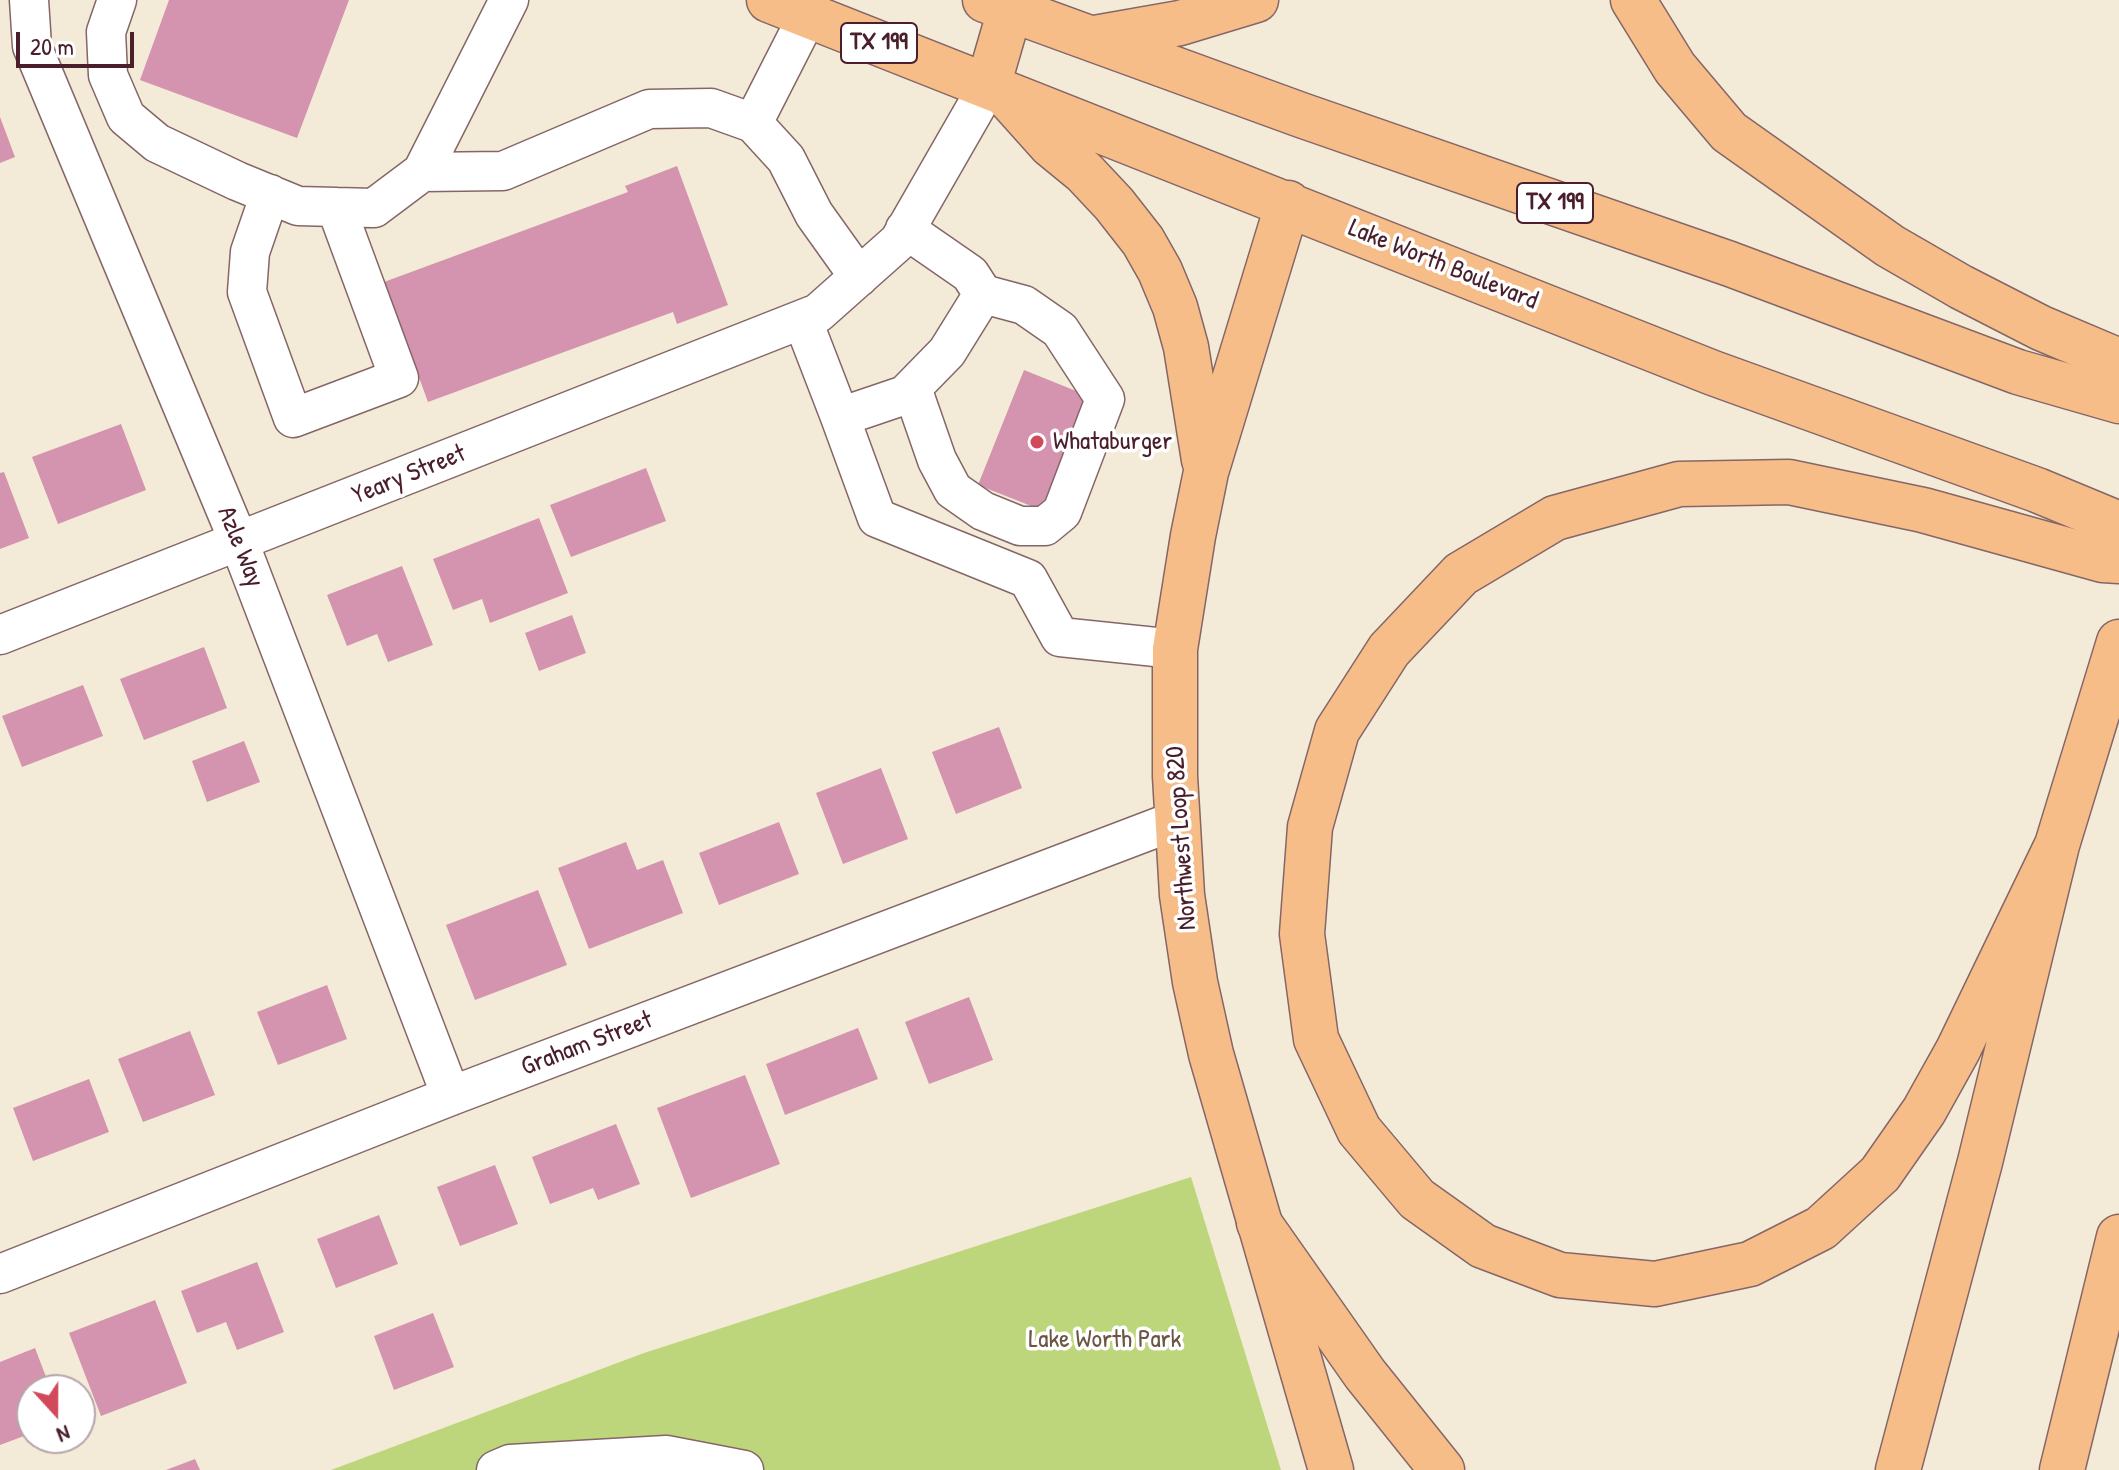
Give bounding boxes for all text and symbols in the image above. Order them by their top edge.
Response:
scale bar [20,16,138,66]
road number: TX 199 [841,23,917,63]
text: 20 m [30,30,74,62]
road number: TX 199 [1517,183,1593,223]
street label: Lake Worth Boulevard [1344,213,1542,317]
place label: Whataburger [1053,426,1172,458]
marker: Whataburger [1028,433,1046,451]
street label: Yeary Street [348,438,470,512]
street label: Azle Way [210,502,270,592]
street label: Northwest Loop 820 [1160,745,1204,931]
street label: Graham Street [517,1005,657,1083]
park label: Lake Worth Park [1029,1324,1181,1356]
north arrow [16,1374,96,1454]
text: N [53,1418,75,1451]

